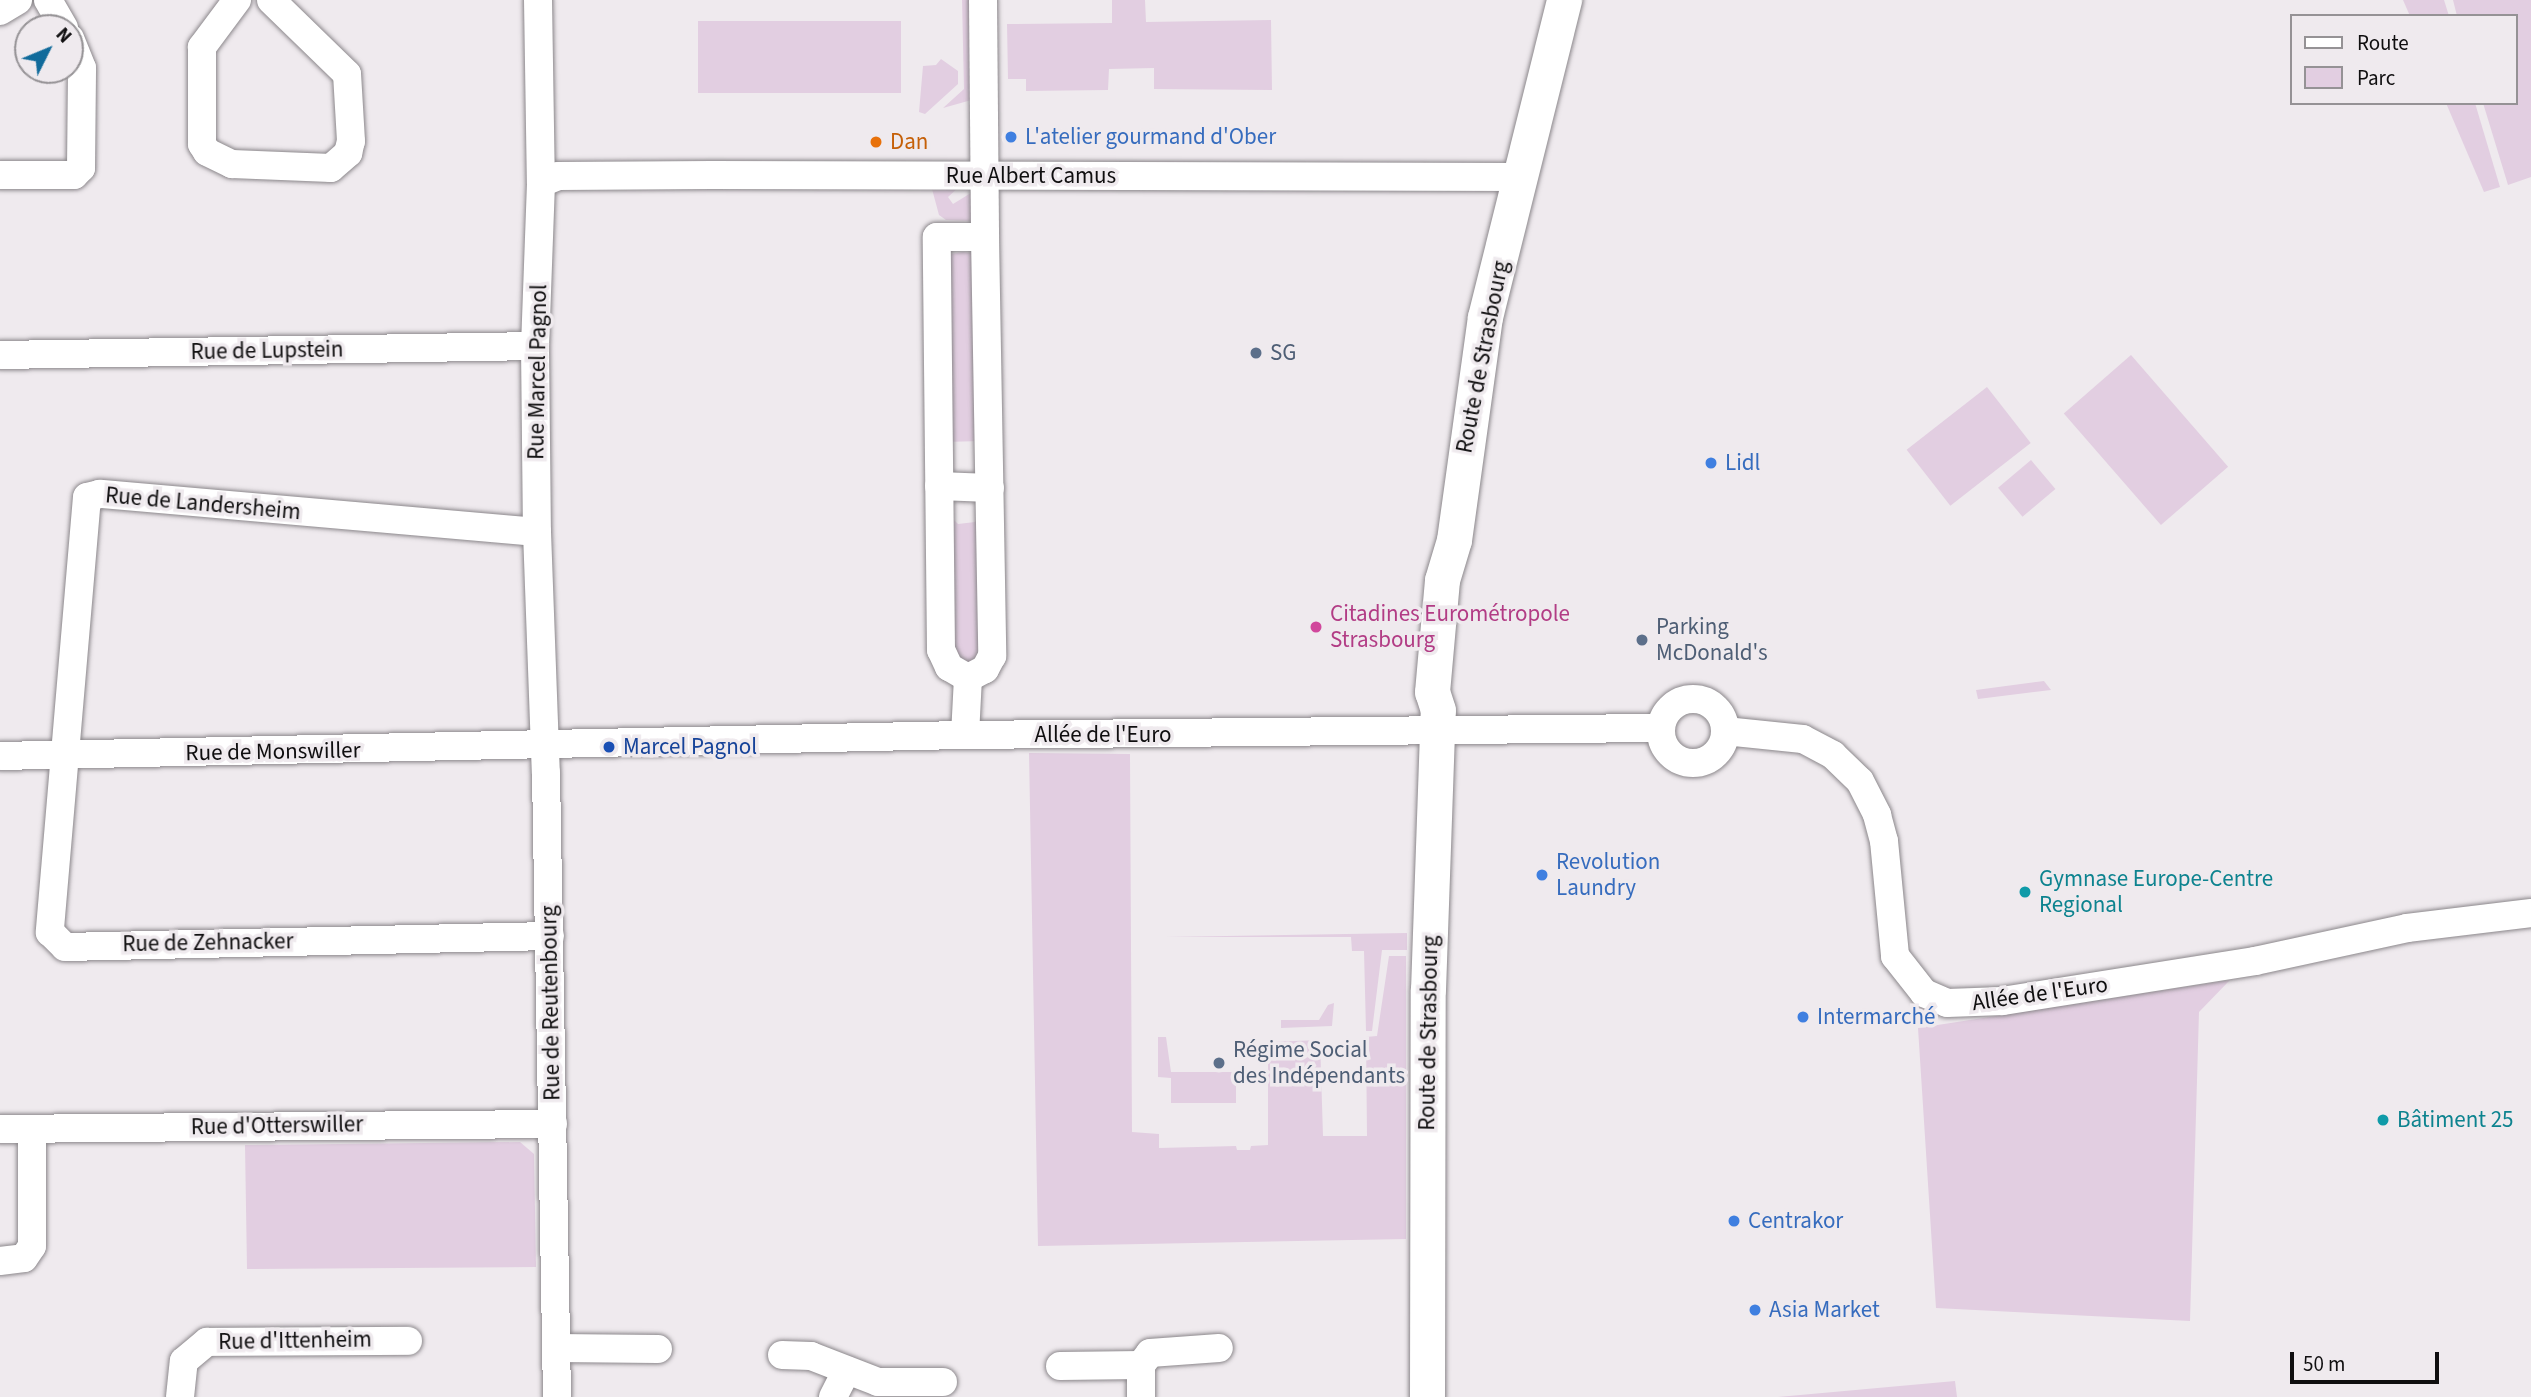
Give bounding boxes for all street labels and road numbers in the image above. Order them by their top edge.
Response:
street label: Rue Albert Camus [946,162,1116,190]
street label: Route de Strasbourg [1451,259,1515,455]
street label: Rue Marcel Pagnol [523,284,553,460]
street label: Rue de Lupstein [190,336,344,366]
street label: Rue de Landersheim [104,482,302,526]
street label: Allée de l'Euro [1035,721,1171,749]
street label: Rue de Monswiller [185,737,361,767]
street label: Rue de Reutenbourg [535,905,567,1101]
street label: Rue de Zehnacker [122,928,294,958]
street label: Route de Strasbourg [1413,935,1445,1131]
street label: Allée de l'Euro [1970,971,2110,1017]
street label: Rue d'Otterswiller [191,1111,363,1141]
street label: Rue d'Ittenheim [218,1326,372,1356]

